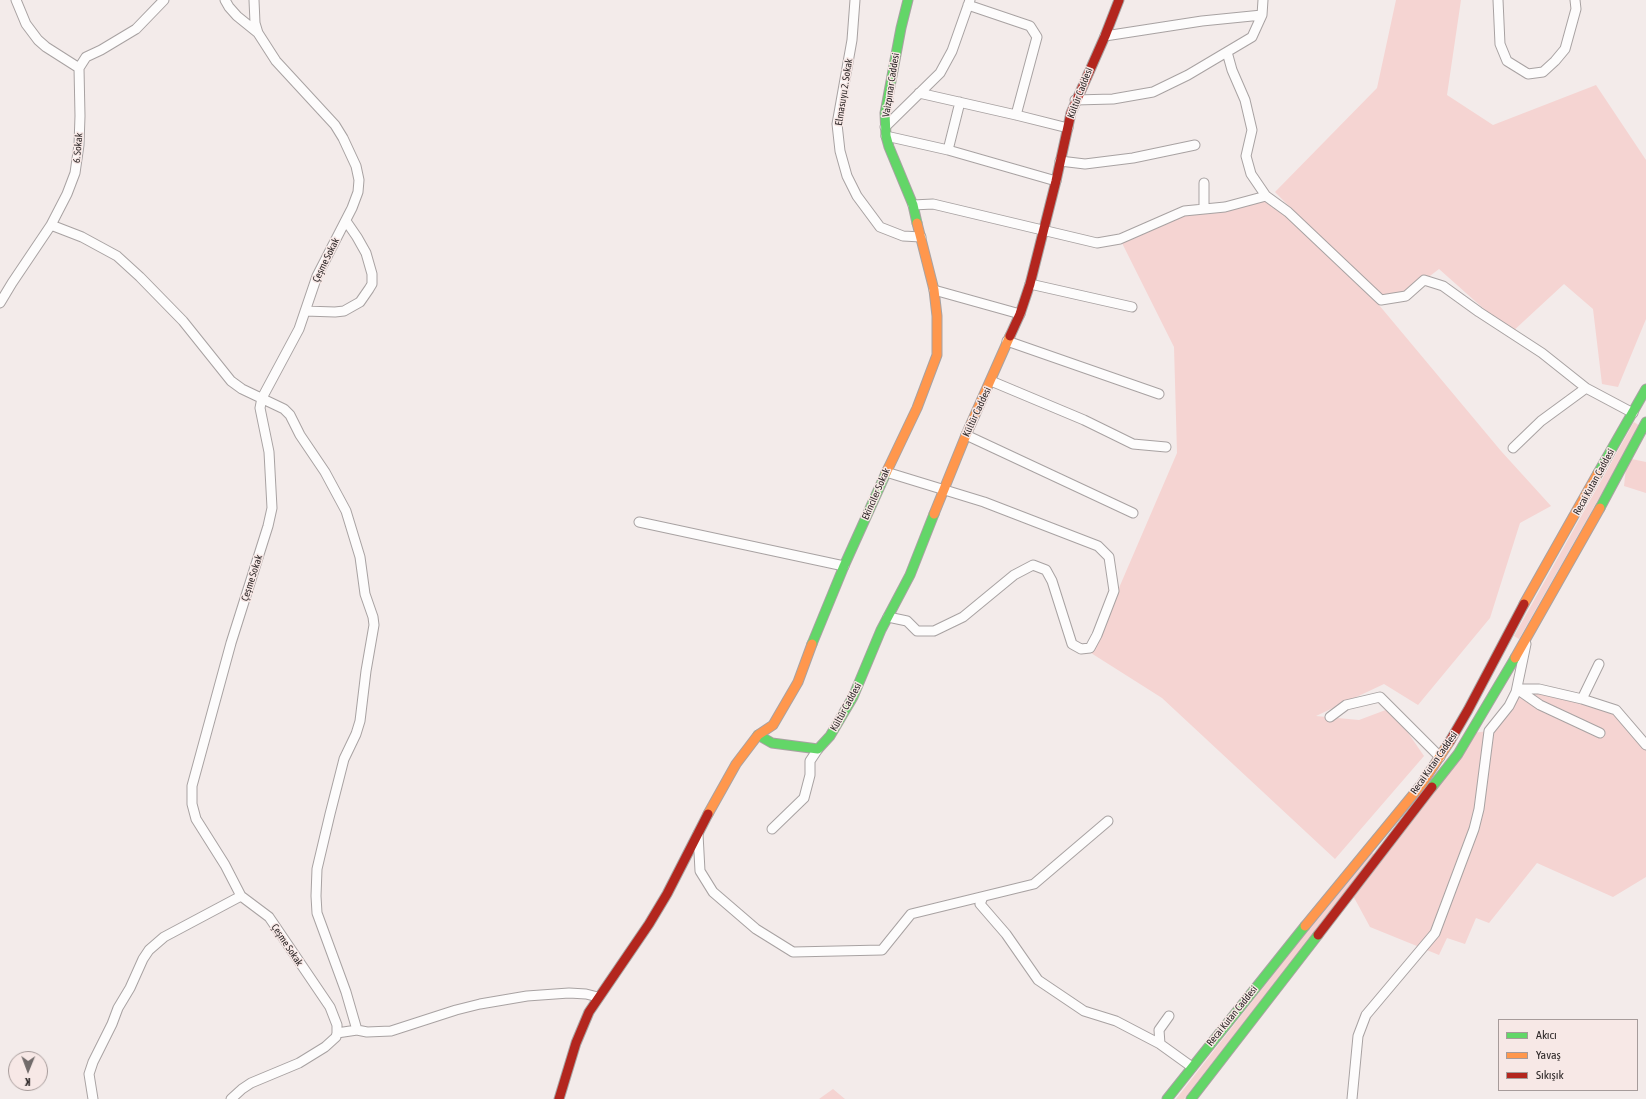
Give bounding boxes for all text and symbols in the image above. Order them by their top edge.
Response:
street label: Vaizpınar Caddesi [880,52,902,118]
street label: Elmasuyu 2. Sokak [833,58,855,126]
street label: Kültür Caddesi [1065,66,1095,120]
street label: 6. Sokak [71,132,85,164]
street label: Çeşme Sokak [310,236,342,284]
street label: Kültür Caddesi [960,385,994,439]
street label: Recai Kutan Caddesi [1571,447,1617,517]
street label: Ekinciler Sokak [859,466,893,522]
street label: Çeşme Sokak [239,553,265,603]
street label: Kültür Caddesi [828,681,864,733]
street label: Recai Kutan Caddesi [1408,729,1460,797]
street label: Çeşme Sokak [269,922,305,968]
street label: Recai Kutan Caddesi [1204,984,1260,1048]
legend [1498,1019,1638,1091]
text: Akıcı [1536,1028,1557,1042]
text: Yavaş [1536,1048,1561,1062]
north arrow [8,1051,48,1091]
text: Sıkışık [1536,1068,1564,1082]
text: K [25,1076,31,1088]

